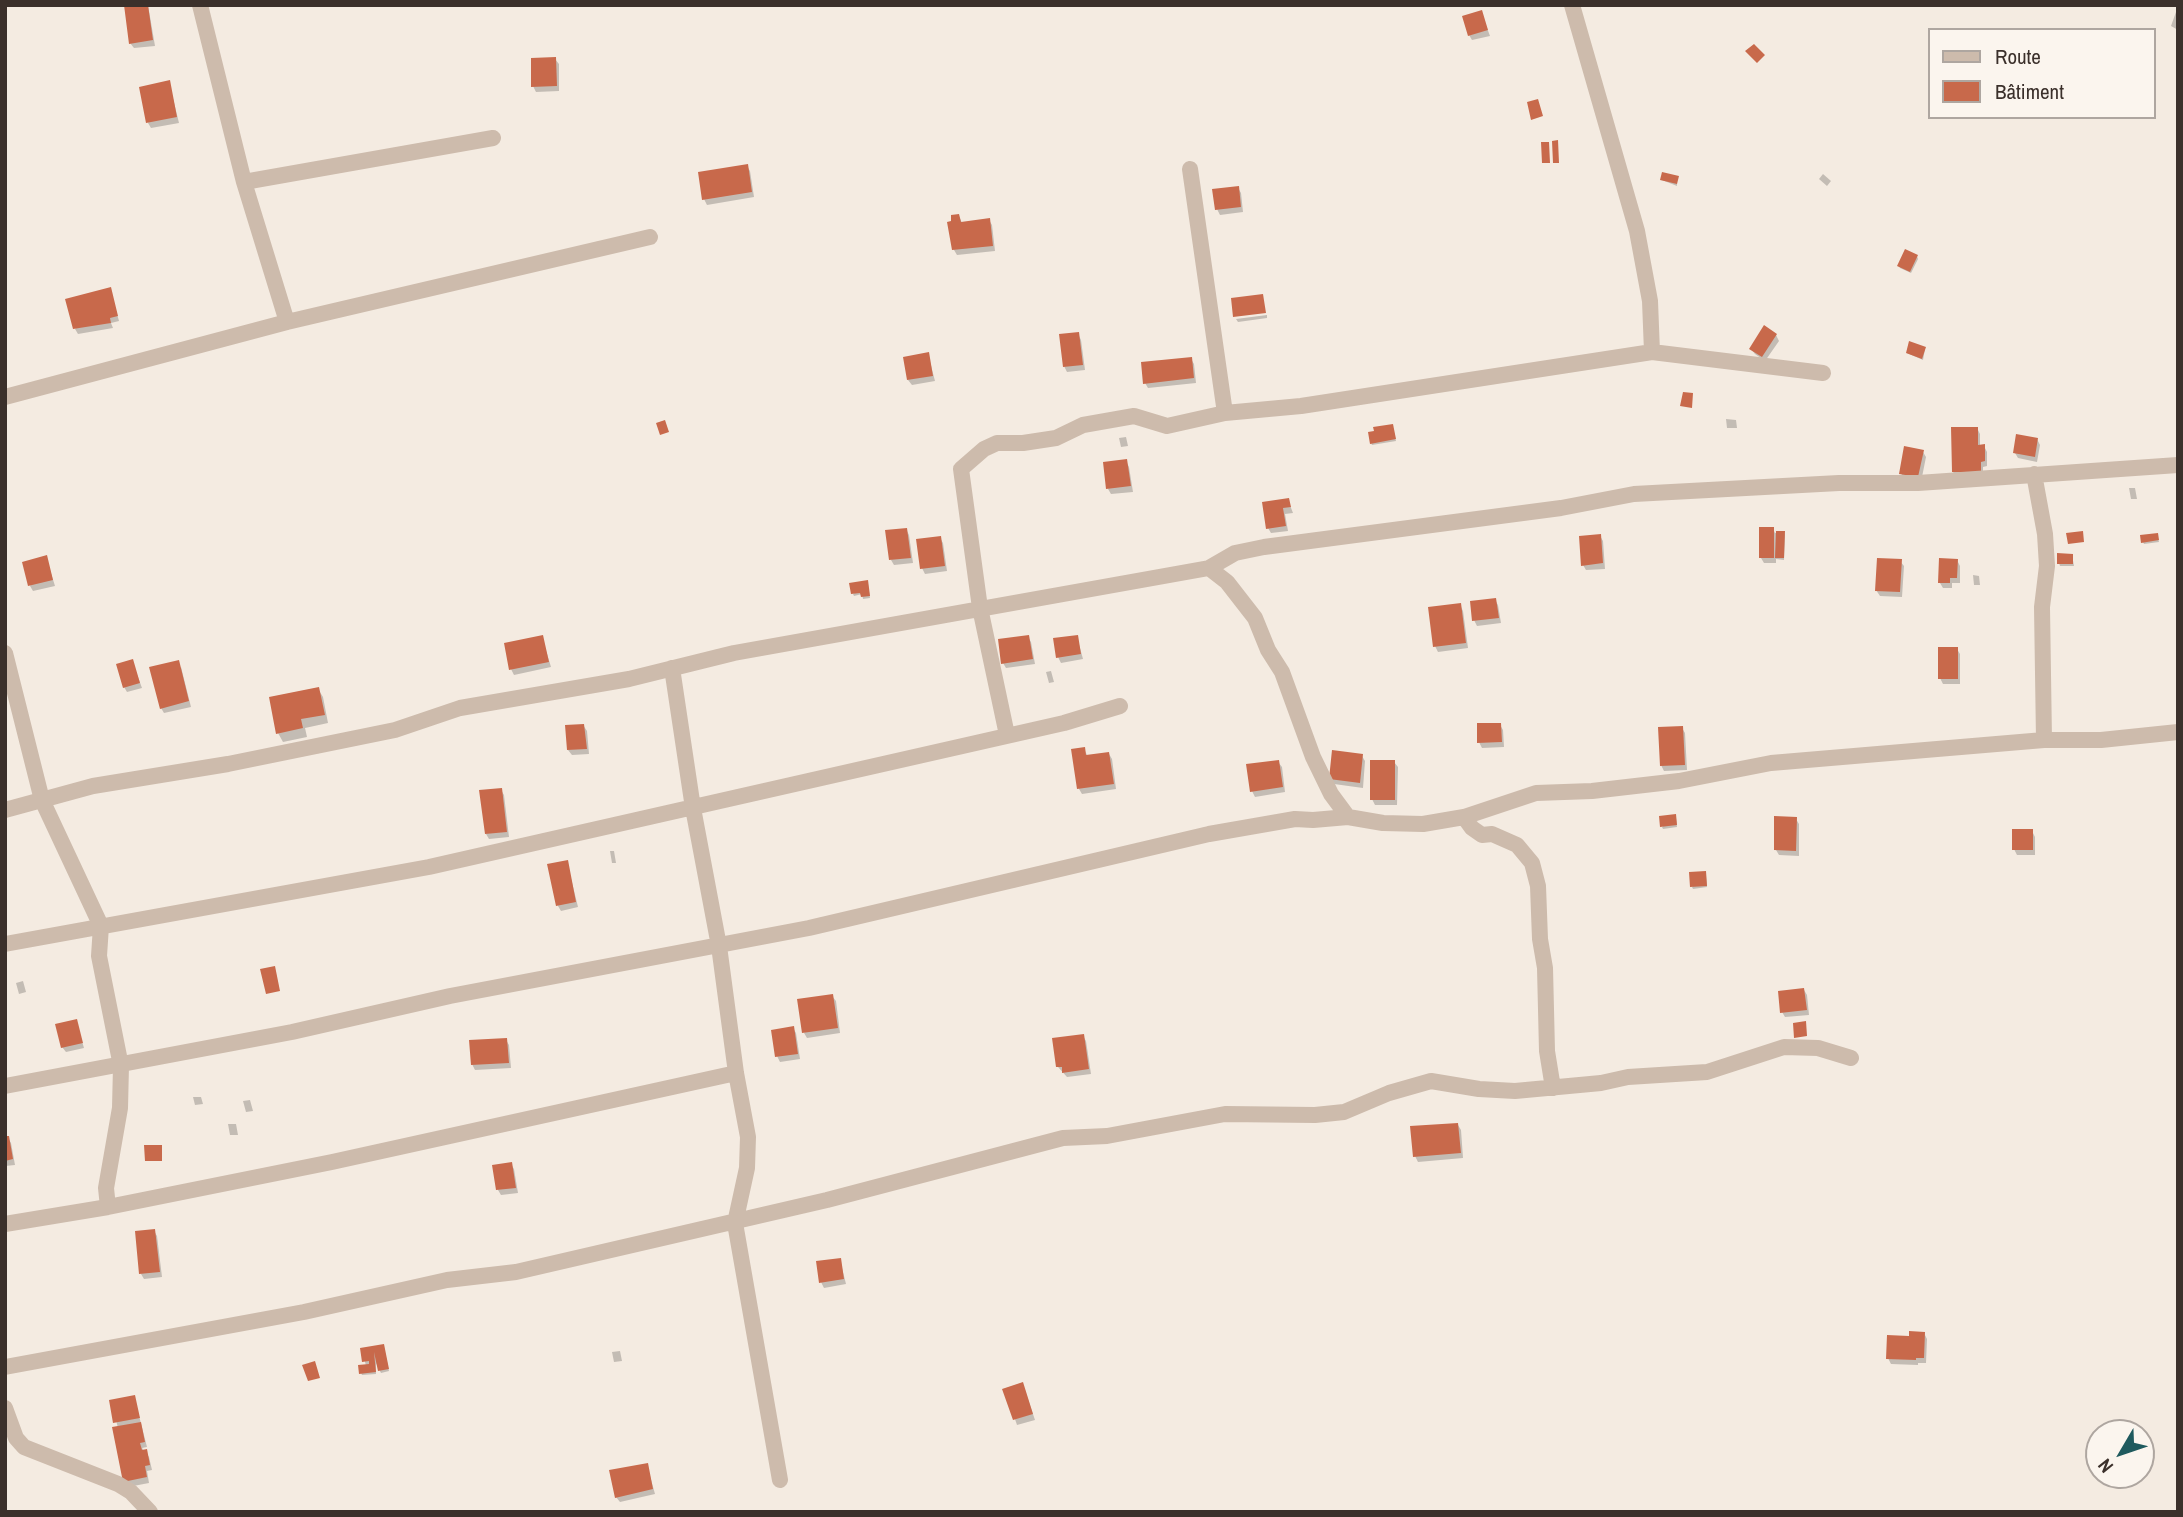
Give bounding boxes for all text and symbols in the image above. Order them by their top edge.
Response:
legend [1927,28,2155,119]
text: Route [1995,42,2041,71]
text: Bâtiment [1995,77,2064,106]
north arrow [2085,1419,2155,1489]
text: N [2092,1453,2119,1479]

